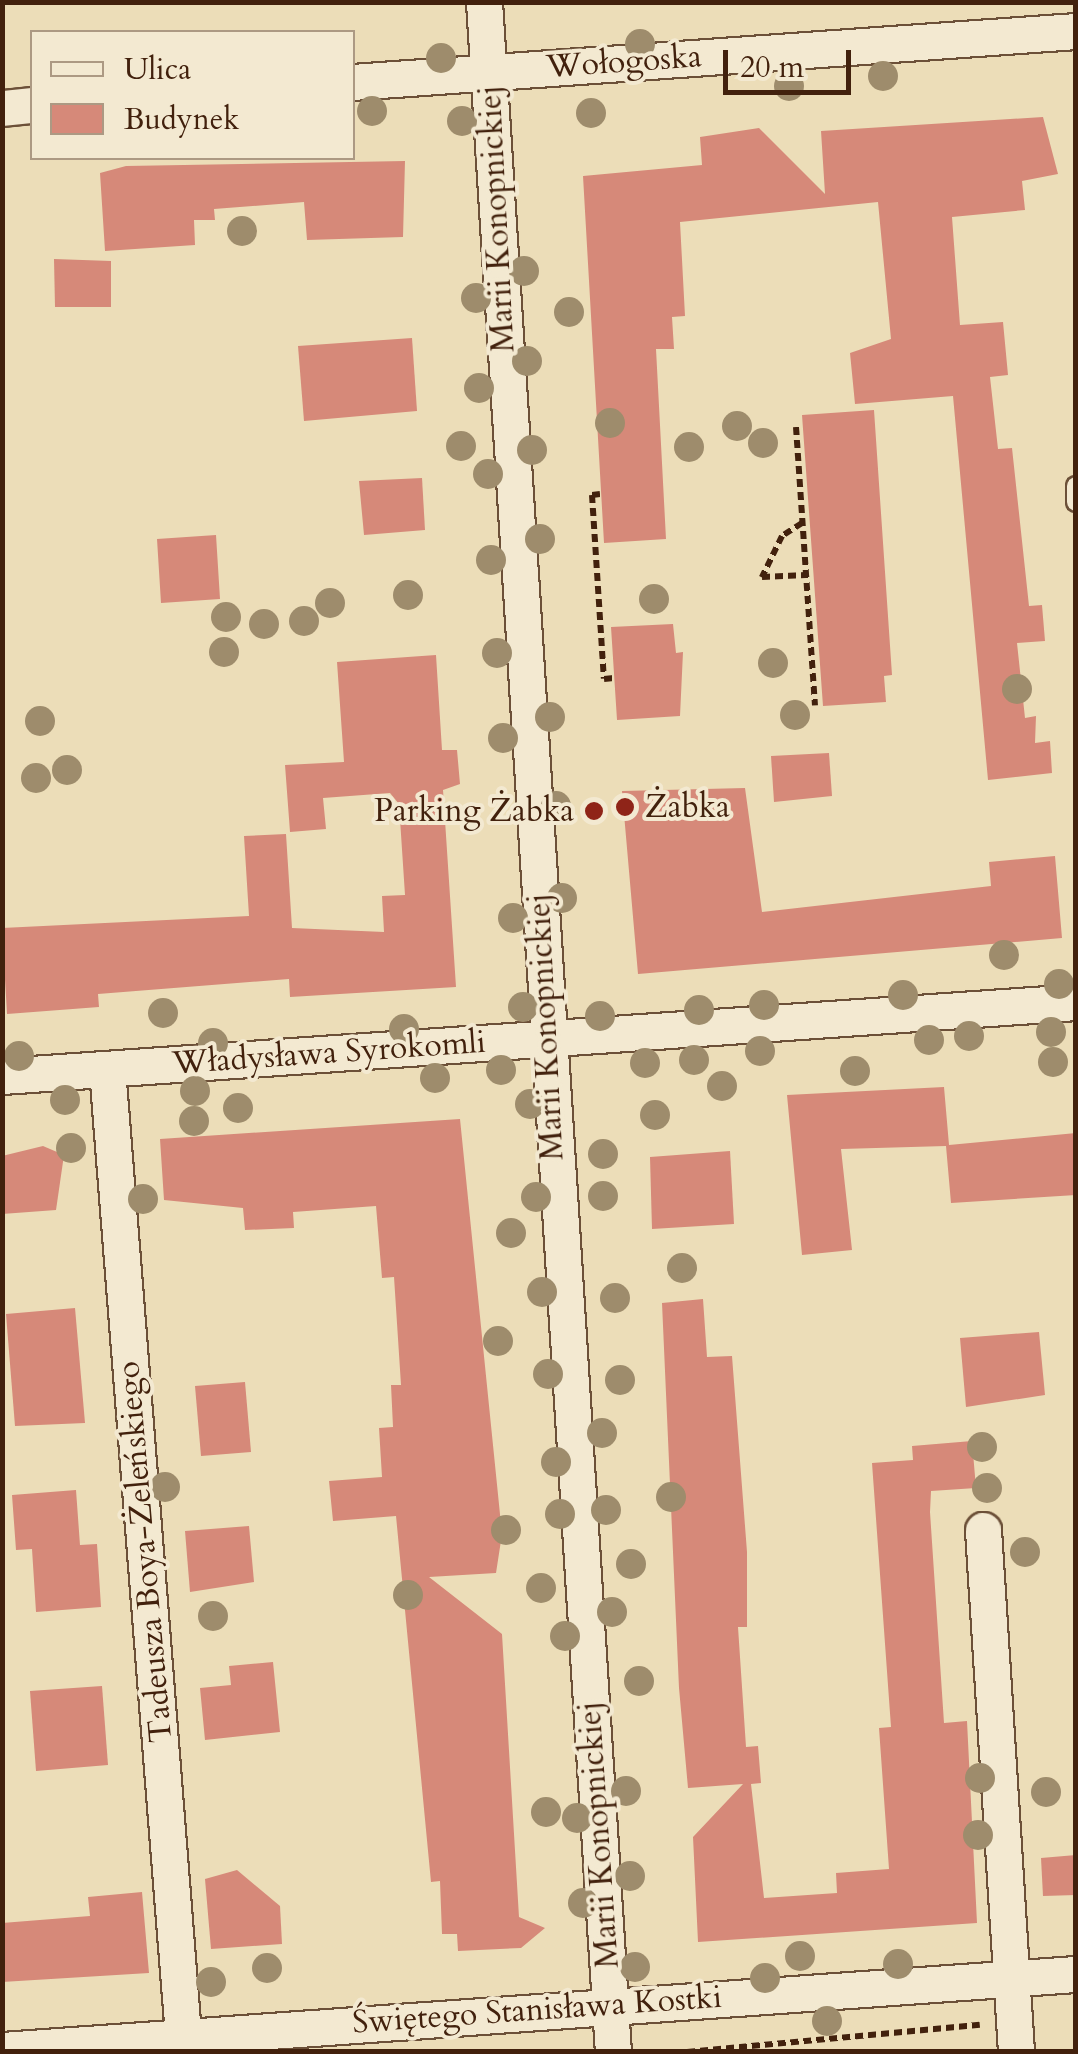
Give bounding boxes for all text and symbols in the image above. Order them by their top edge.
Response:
legend [30,30,355,160]
scale bar [728,30,856,92]
street label: Wołogoska [545,37,703,87]
text: 20 m [740,47,804,88]
text: Ulica [124,49,191,90]
street label: Marii Konopnickiej [471,85,523,353]
text: Budynek [124,99,239,140]
place label: Żabka [645,788,730,826]
place label: Parking Żabka [374,792,574,830]
marker: Żabka [614,796,636,818]
marker: Parking Żabka [583,800,605,822]
street label: Marii Konopnickiej [520,893,572,1161]
street label: Władysława Syrokomli [171,1023,487,1083]
street label: Tadeusza Boya-Żeleńskiego [109,1360,181,1744]
street label: Marii Konopnickiej [571,1700,627,1970]
street label: Świętego Stanisława Kostki [351,1978,723,2042]

